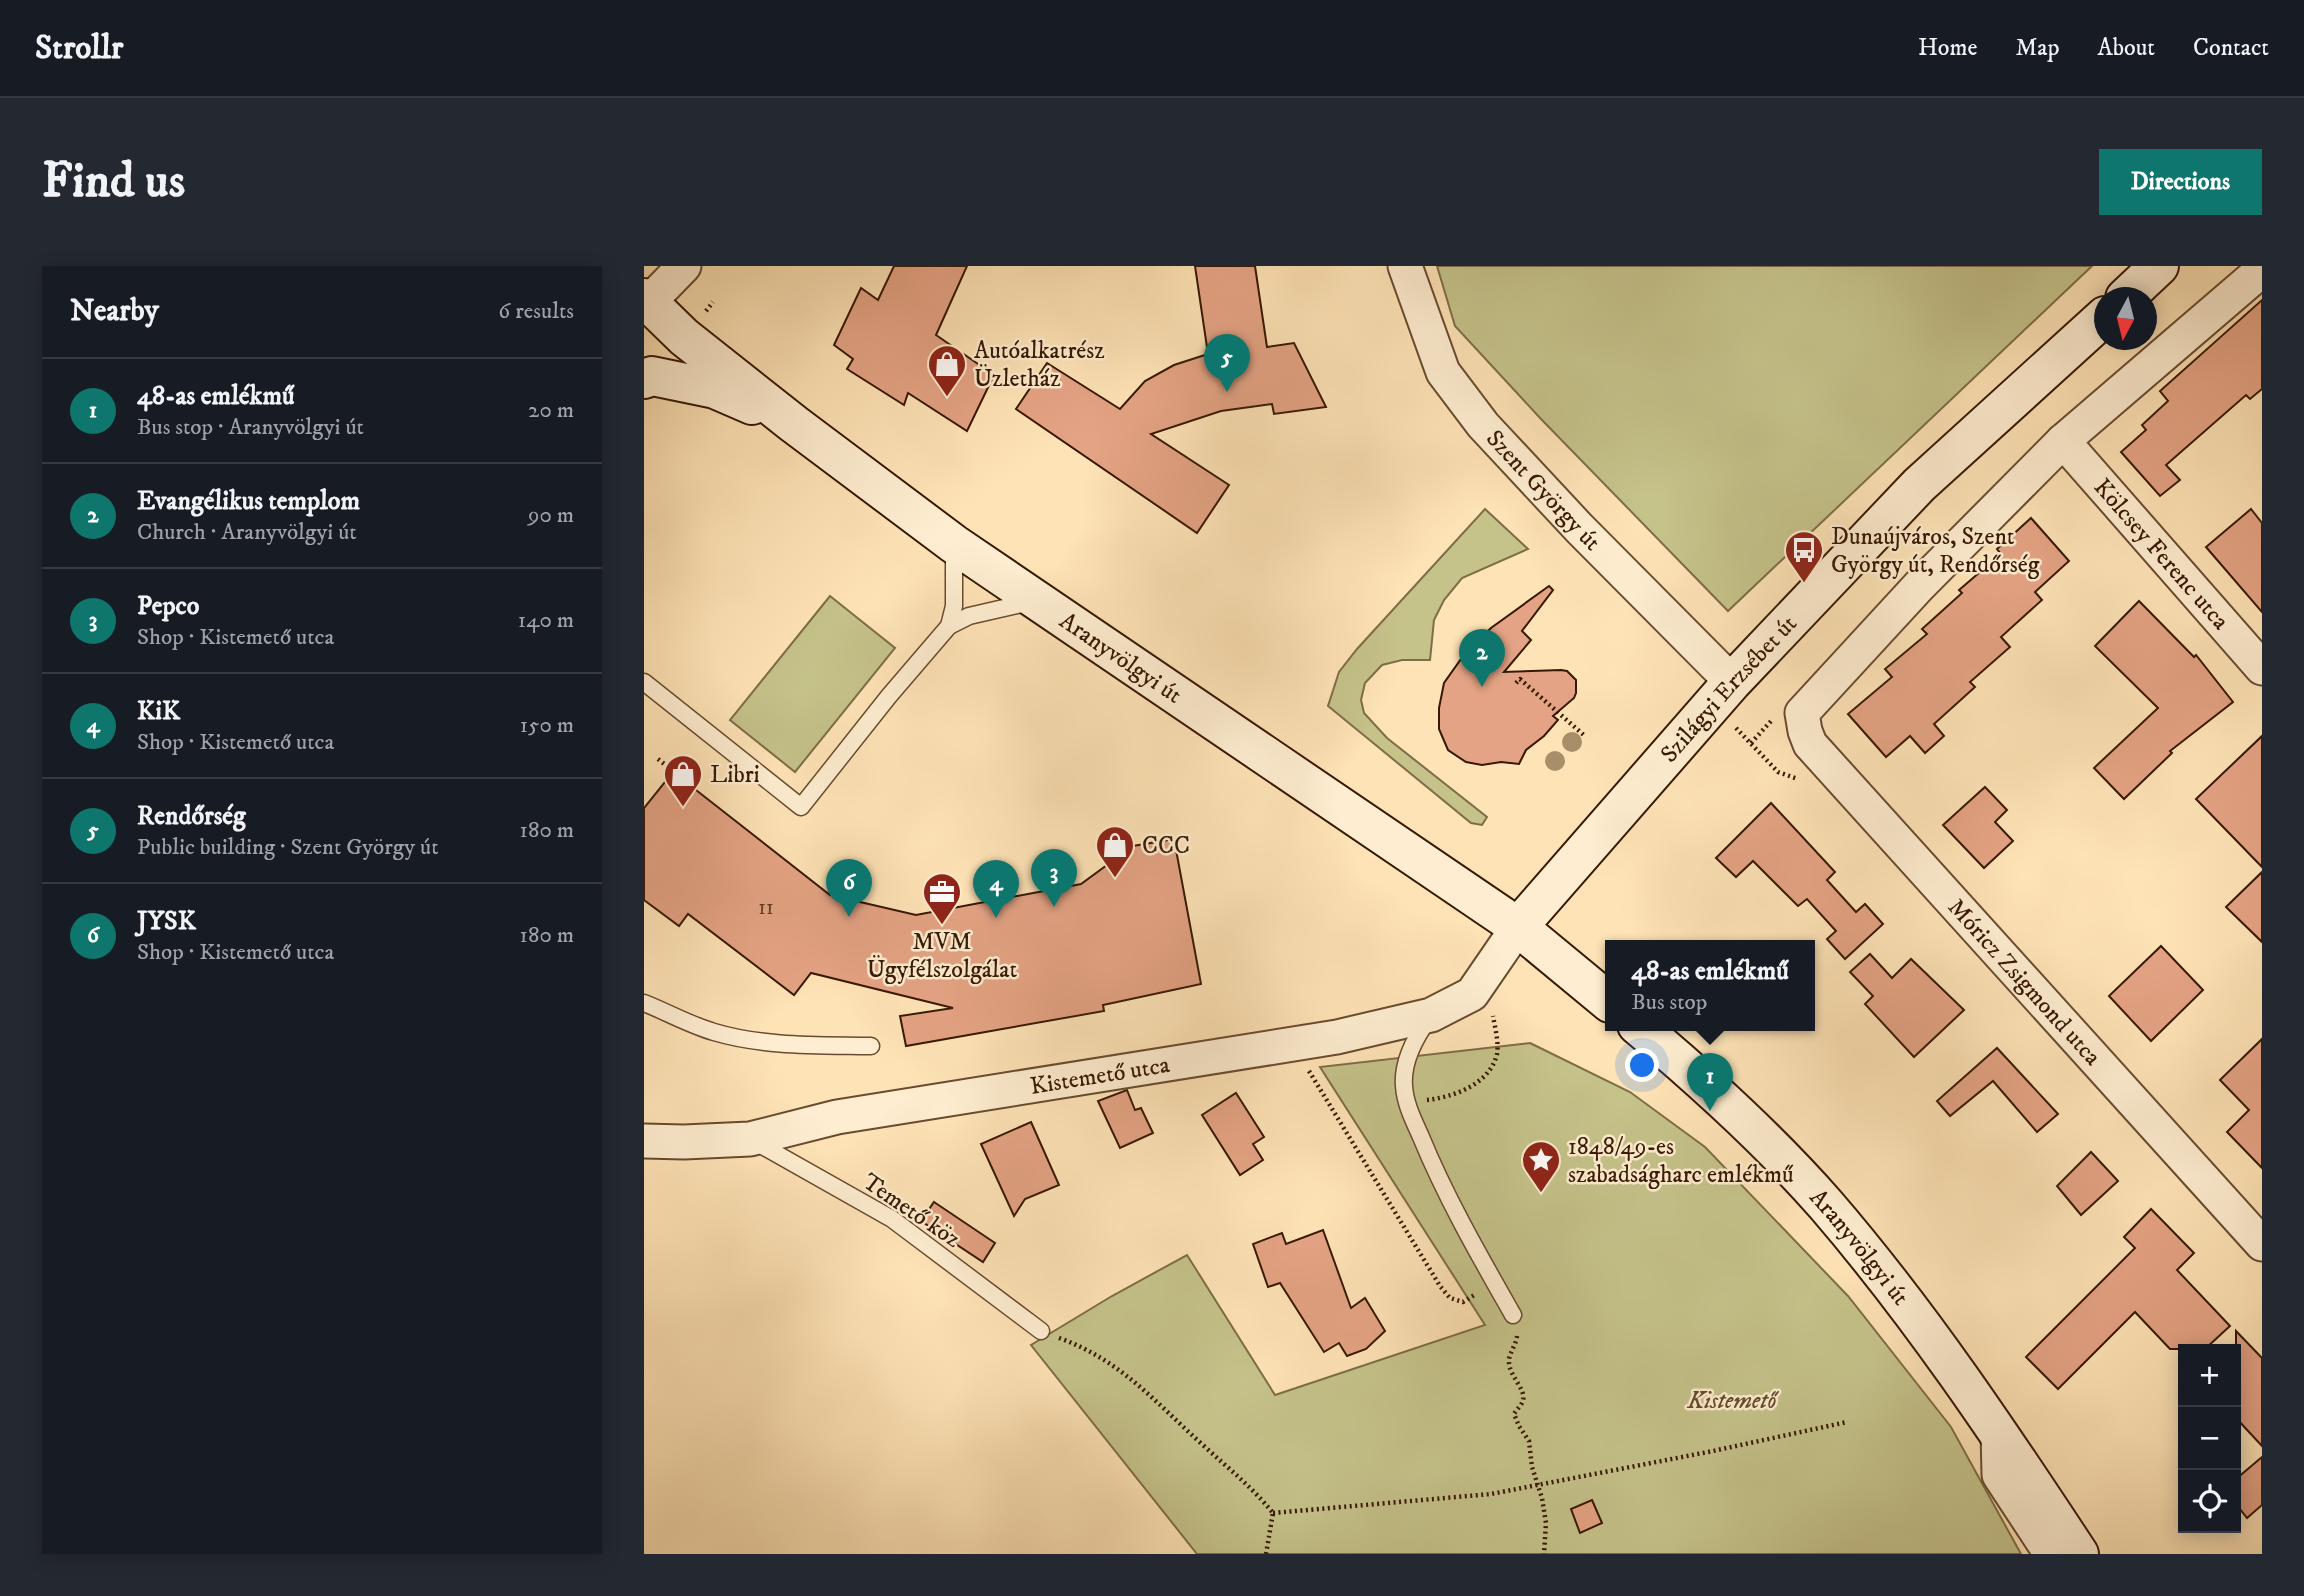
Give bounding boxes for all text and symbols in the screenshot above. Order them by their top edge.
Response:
text: Strollr [35,28,123,69]
text: Home [1918,33,1977,63]
text: Map [2015,33,2060,63]
text: About [2098,33,2155,63]
text: Contact [2193,33,2269,63]
button: Directions [2099,149,2262,215]
text: Find us [42,151,185,213]
north arrow [2094,287,2157,350]
text: Nearby [70,293,159,330]
text: 6 results [498,297,574,326]
pin: 5 [1204,334,1250,392]
place label: Autóalkatrész Üzletház [974,336,1105,394]
shop icon: Autóalkatrész Üzletház [926,343,968,398]
text: 48-as emlékmű [137,380,294,413]
text: 1 [89,396,97,425]
text: 20 m [528,396,574,425]
text: Bus stop · Aranyvölgyi út [137,413,364,442]
street label: Szent György út [1479,424,1607,558]
street label: Kölcsey Ferenc utca [2087,473,2236,637]
text: Evangélikus templom [137,485,360,518]
text: 2 [87,501,99,530]
text: 90 m [528,501,574,530]
text: Church · Aranyvölgyi út [137,518,357,547]
place label: Dunaújváros, Szent György út, Rendőrség [1831,522,2040,580]
bus stop icon: Dunaújváros, Szent György út, Rendőrség [1783,529,1825,584]
text: Pepco [137,590,199,623]
text: 3 [89,606,97,635]
text: 140 m [518,606,574,635]
street label: Aranyvölgyi út [1054,606,1188,711]
street label: Szilágyi Erzsébet út [1655,609,1804,769]
text: Shop · Kistemető utca [137,623,334,652]
pin: 2 [1459,629,1505,687]
text: KiK [137,695,180,728]
text: 4 [86,711,100,740]
text: 150 m [520,711,574,740]
text: Shop · Kistemető utca [137,728,334,757]
shop icon: Libri [662,753,704,808]
place label: Libri [710,760,760,790]
text: Rendőrség [137,800,246,833]
text: 5 [87,816,99,845]
text: 180 m [519,816,574,845]
shop icon: CCC [1094,824,1136,879]
place label: CCC [1142,831,1190,861]
text: Public building · Szent György út [137,833,439,862]
pin: 3 [1031,849,1077,907]
pin: 6 [826,859,872,917]
pin: 4 [973,860,1019,918]
office icon: MVM Ügyfélszolgálat [921,871,963,926]
street label: Móricz Zsigmond utca [1941,893,2108,1073]
house number: 11 [758,895,774,921]
text: JYSK [137,905,196,938]
text: 6 [87,921,99,950]
text: 180 m [519,921,574,950]
place label: MVM Ügyfélszolgálat [867,927,1017,985]
text: Shop · Kistemető utca [137,938,334,967]
popup [1605,940,1815,1031]
text: 48-as emlékmű [1631,955,1789,988]
text: Bus stop [1631,988,1707,1017]
your location [1625,1048,1659,1082]
street label: Kistemető utca [1028,1050,1173,1102]
pin: 1 [1687,1053,1733,1111]
place label: 1848/49-es szabadságharc emlékmű [1568,1132,1794,1190]
place icon: 1848/49-es szabadságharc emlékmű [1520,1139,1562,1194]
street label: Temető köz [857,1167,967,1255]
street label: Aranyvölgyi út [1803,1183,1916,1312]
map controls [2178,1344,2241,1533]
button: + [2178,1344,2241,1407]
park label: Kistemető [1687,1386,1779,1416]
button: − [2178,1407,2241,1470]
button: locate [2178,1470,2241,1533]

